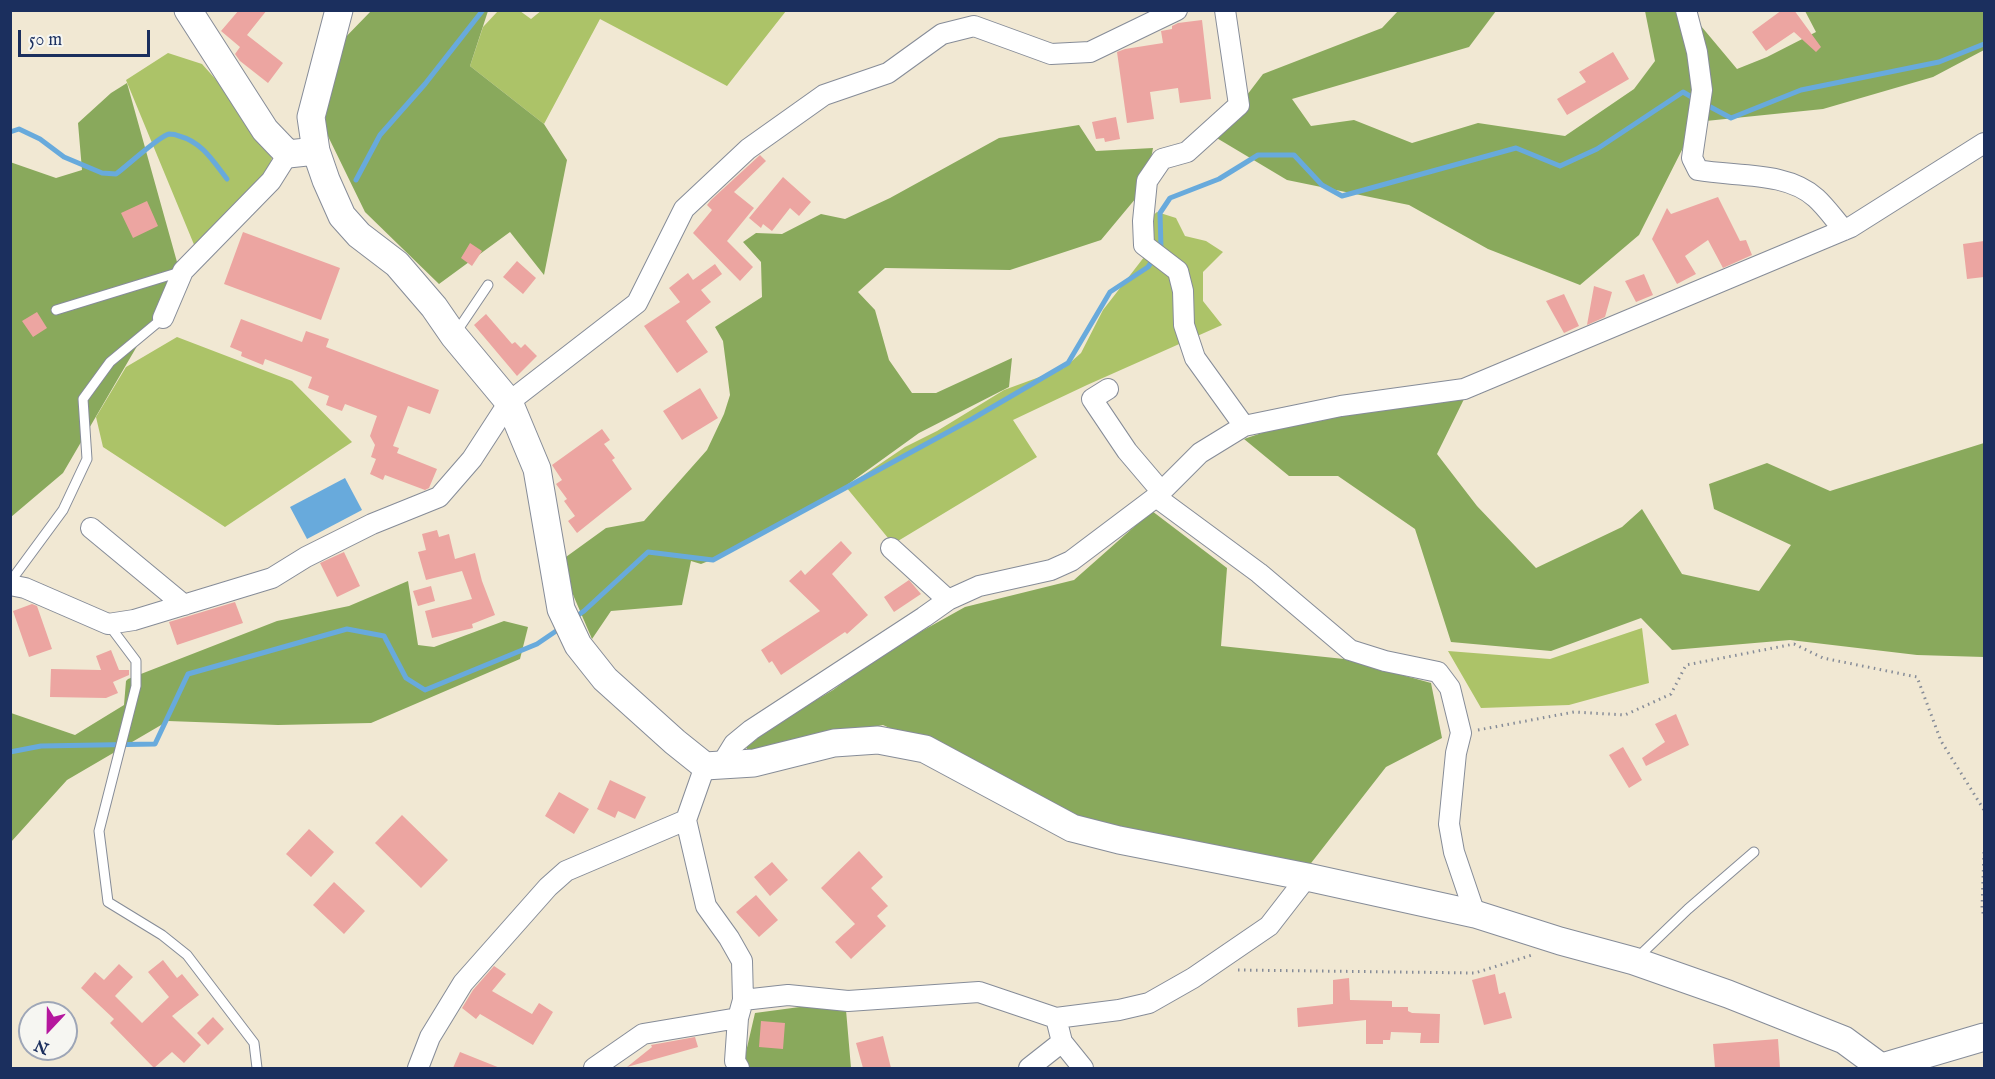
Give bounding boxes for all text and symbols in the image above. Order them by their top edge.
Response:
scale bar [21,18,153,56]
text: 50 m [29,29,62,52]
north arrow [18,1001,78,1061]
text: N [32,1034,52,1058]

